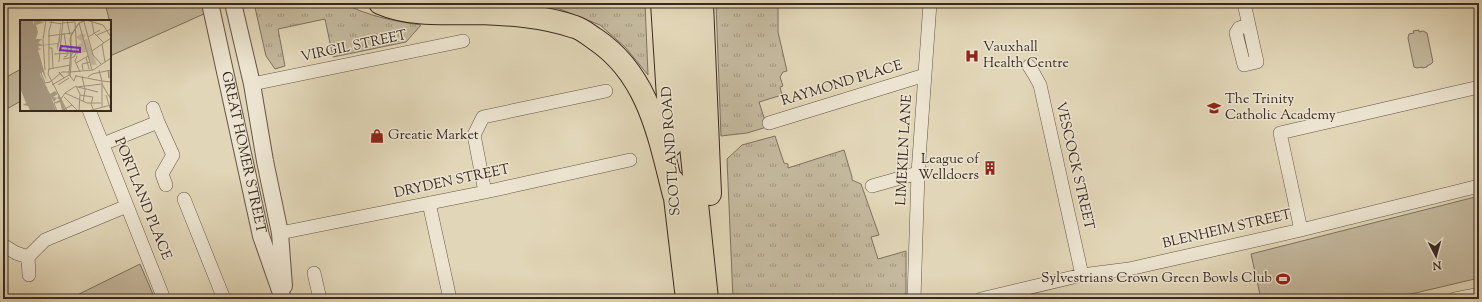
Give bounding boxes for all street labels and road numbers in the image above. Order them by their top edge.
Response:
street label: VIRGIL STREET [299,26,409,68]
street label: RAYMOND PLACE [779,56,906,112]
street label: GREAT HOMER STREET [215,70,270,235]
street label: SCOTLAND ROAD [657,86,687,216]
street label: LIMEKILN LANE [892,93,918,206]
street label: VESCOCK STREET [1050,100,1098,232]
street label: PORTLAND PLACE [108,135,176,264]
street label: DRYDEN STREET [392,160,512,204]
street label: BLENHEIM STREET [1161,205,1294,255]

